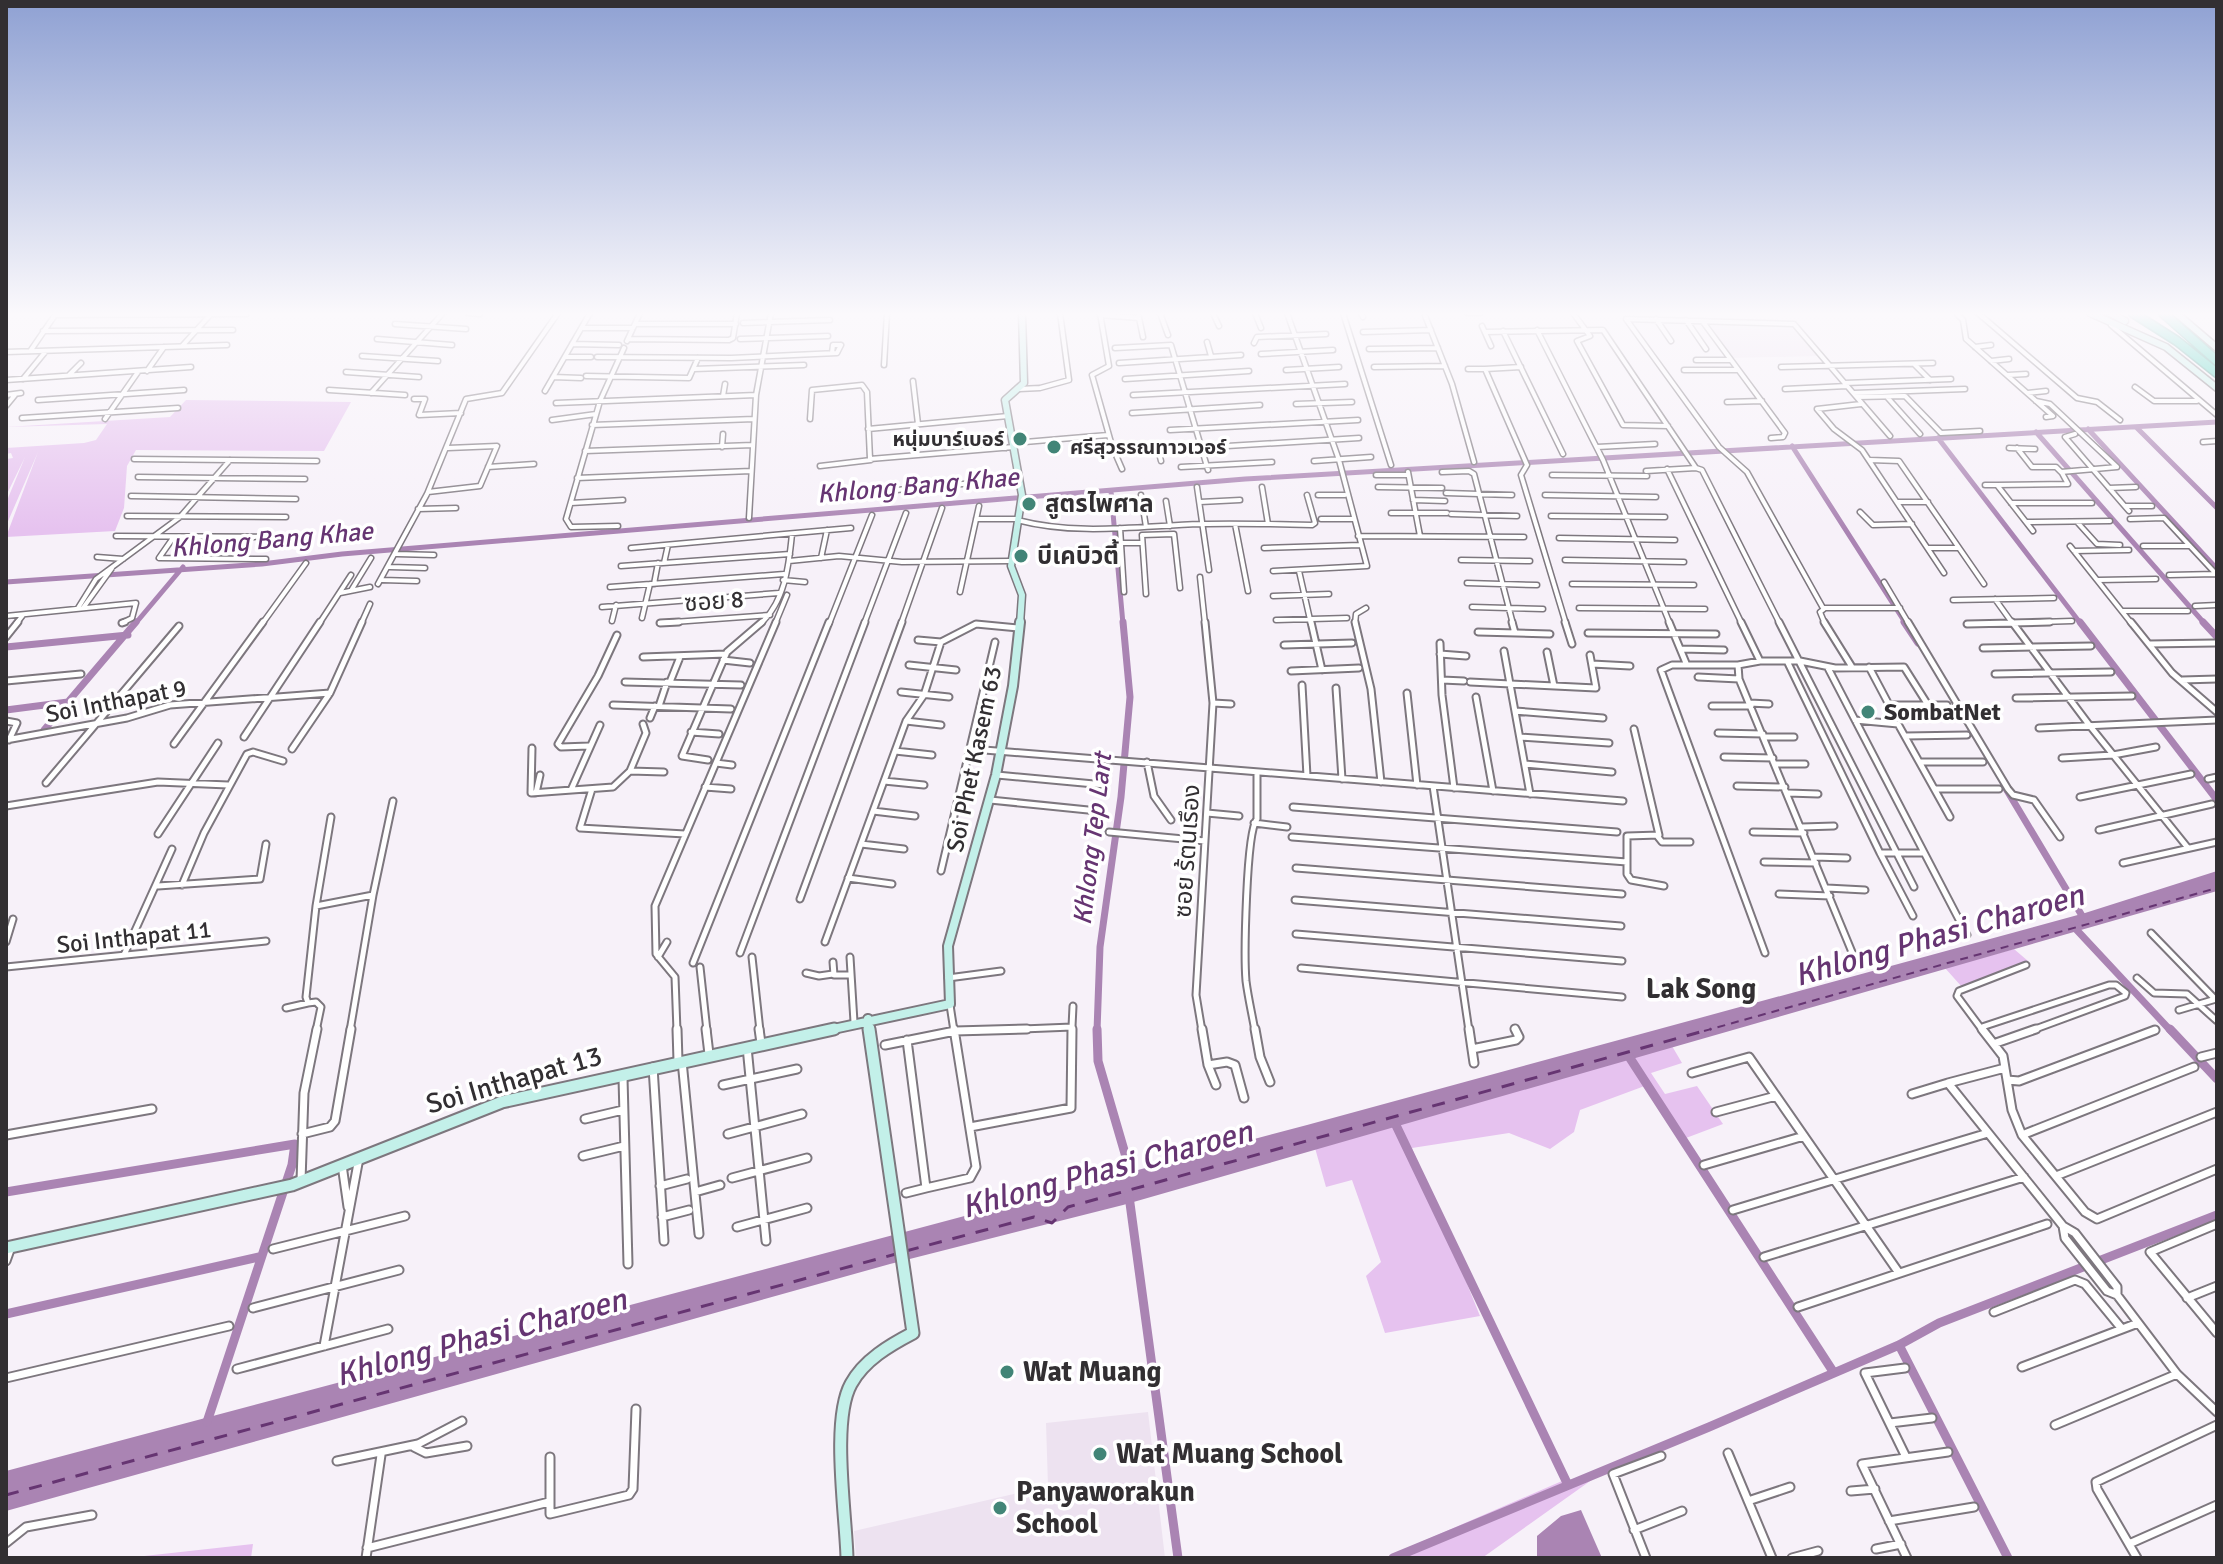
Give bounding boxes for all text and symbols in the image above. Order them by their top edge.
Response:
place label: หนุ่มบาร์เบอร์ [892,427,1004,452]
marker: หนุ่มบาร์เบอร์ [1011,430,1029,448]
place label: ศรีสุวรรณทาวเวอร์ [1070,435,1227,460]
marker: ศรีสุวรรณทาวเวอร์ [1045,438,1063,456]
water label: Khlong Bang Khae [816,461,1022,511]
place label: สูตรไพศาล [1045,489,1154,519]
marker: สูตรไพศาล [1020,495,1038,513]
water label: Khlong Bang Khae [170,515,376,565]
place label: บีเคบิวตี้ [1037,539,1120,571]
marker: บีเคบิวตี้ [1012,547,1030,565]
street label: ซอย 8 [683,584,745,618]
street label: Soi Phet Kasem 63 [940,663,1008,855]
street label: Soi Inthapat 9 [43,673,189,729]
place label: SombatNet [1884,697,2001,727]
marker: SombatNet [1859,703,1877,721]
water label: Khlong Tep Lart [1067,748,1120,927]
street label: ซอย ร้ตนเรึอง [1167,783,1207,919]
water label: Khlong Phasi Charoen [1790,875,2090,995]
street label: Soi Inthapat 11 [55,914,213,960]
district label: Lak Song [1646,972,1756,1006]
street label: Soi Inthapat 13 [422,1039,606,1121]
water label: Khlong Phasi Charoen [957,1111,1258,1227]
water label: Khlong Phasi Charoen [331,1279,632,1395]
place label: Wat Muang [1023,1355,1162,1389]
marker: Wat Muang [998,1363,1016,1381]
place label: Wat Muang School [1116,1437,1343,1471]
marker: Wat Muang School [1091,1445,1109,1463]
place label: Panyaworakun School [1016,1475,1195,1541]
marker: Panyaworakun School [991,1499,1009,1517]

